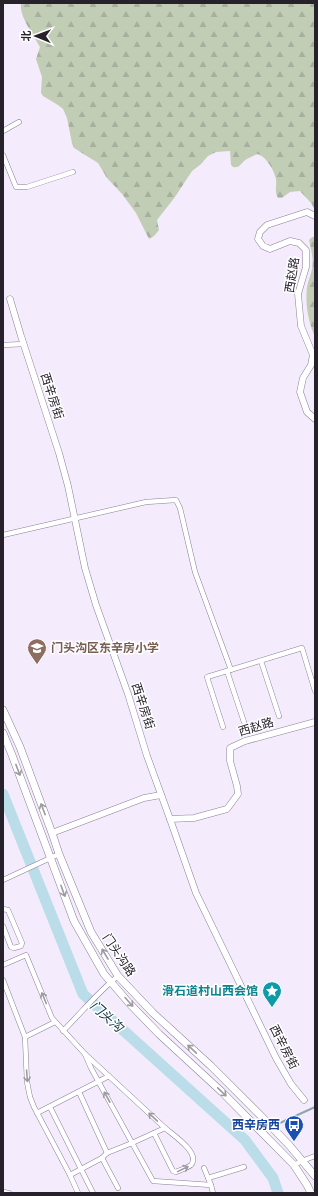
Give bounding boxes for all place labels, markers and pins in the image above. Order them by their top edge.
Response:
school or university icon: 门头沟区东辛房小学 [26,637,48,665]
place label: 门头沟区东辛房小学 [51,639,159,656]
place icon: 滑石道村山西会馆 [261,980,283,1008]
place label: 滑石道村山西会馆 [162,982,258,999]
bus stop icon: 西辛房西 [283,1114,305,1142]
place label: 西辛房西 [232,1116,280,1133]

